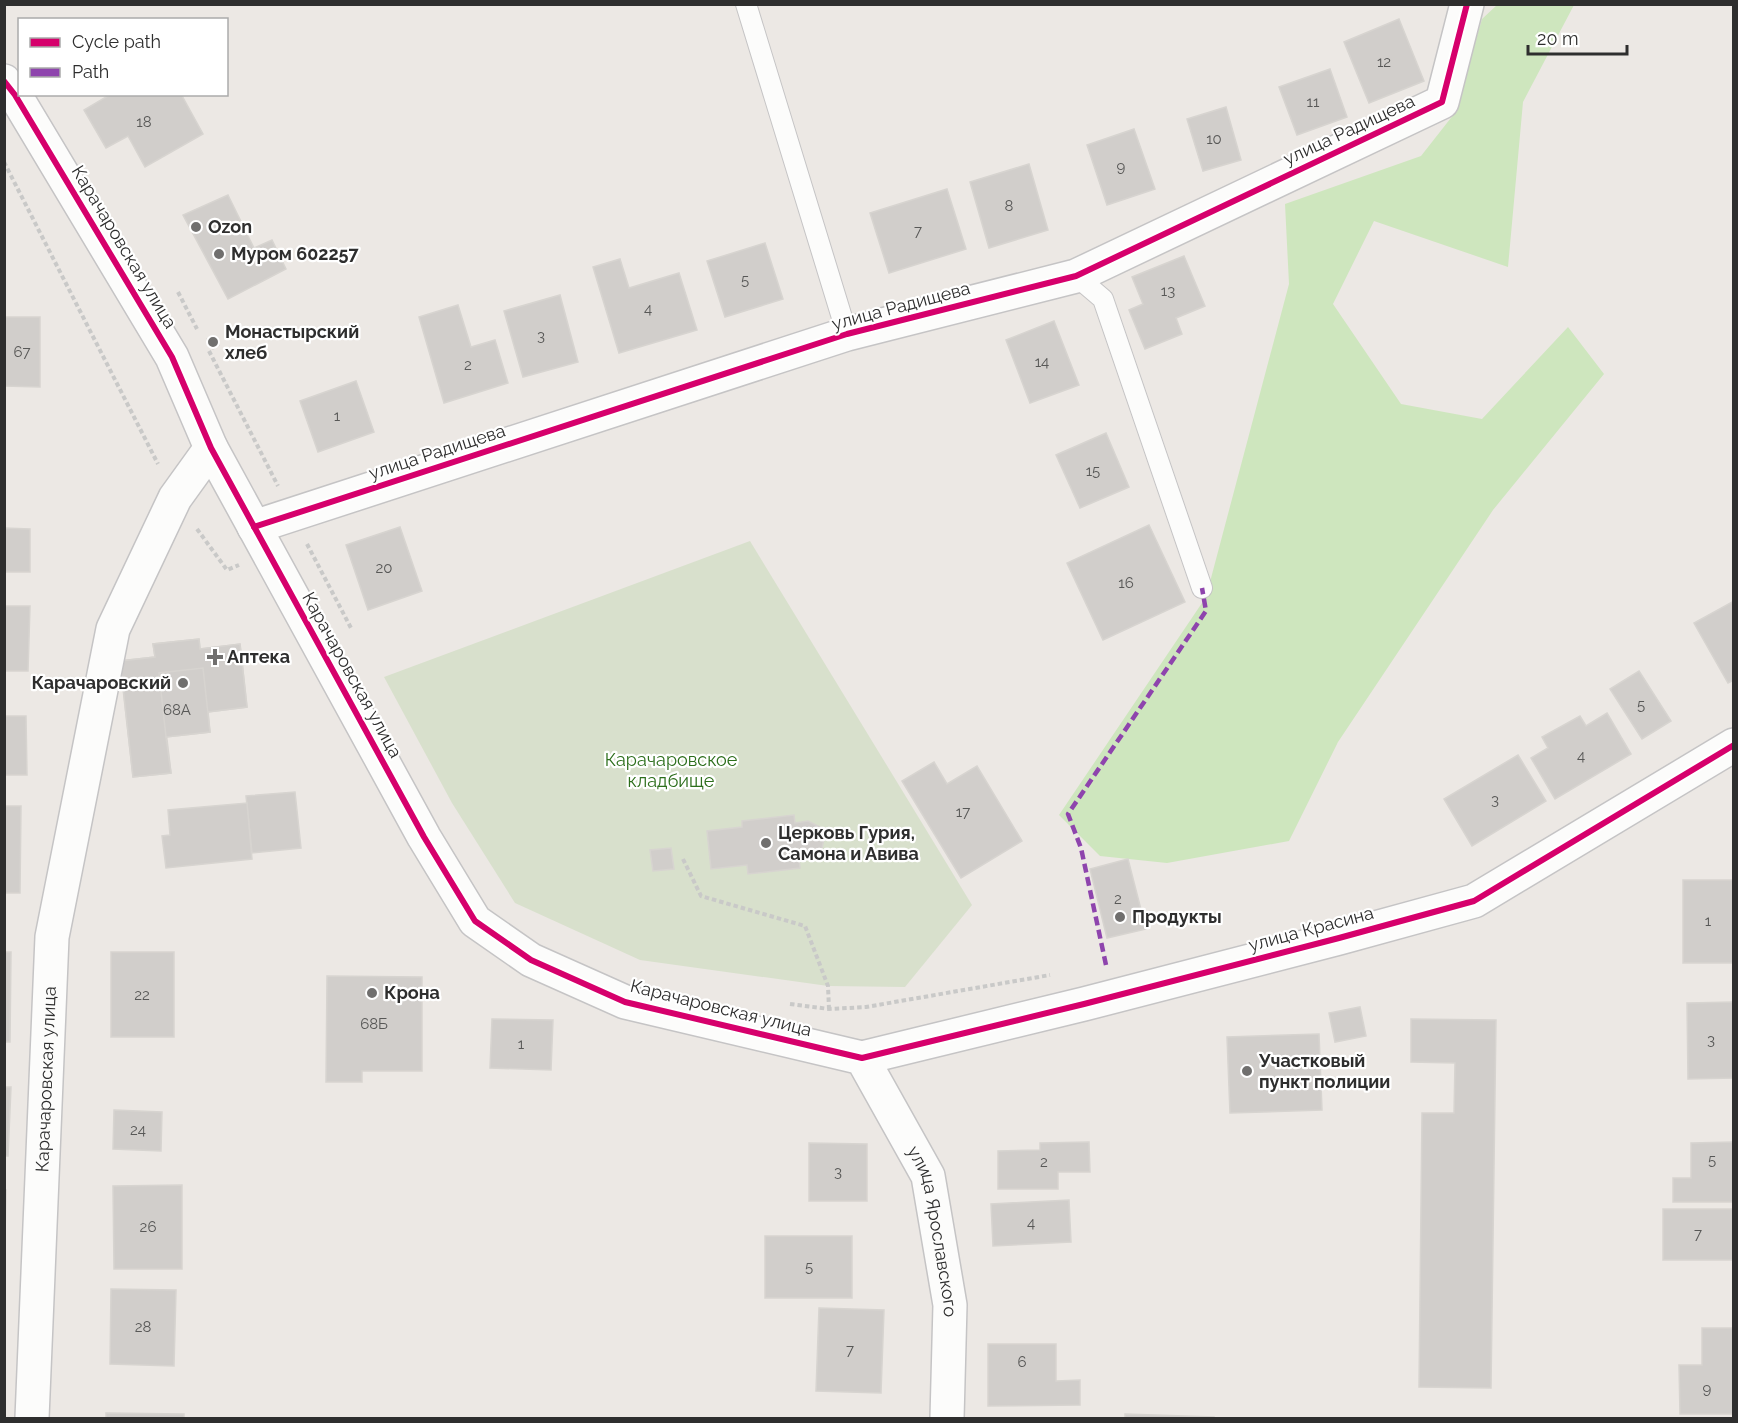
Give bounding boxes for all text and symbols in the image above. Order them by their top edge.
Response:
legend [18,18,228,96]
scale bar [1528,18,1627,56]
text: 20 m [1537,28,1579,49]
text: Cycle path [72,31,161,52]
house number: 12 [1377,53,1391,71]
text: Path [72,61,109,82]
street label: улица Радищева [1280,90,1418,169]
house number: 11 [1307,93,1320,111]
house number: 18 [136,113,152,131]
house number: 10 [1206,130,1222,148]
house number: 9 [1117,158,1126,176]
street label: Карачаровская улица [68,162,181,332]
house number: 8 [1005,197,1014,215]
place label: Ozon [208,216,252,237]
marker: Ozon [189,220,203,234]
house number: 7 [914,222,922,240]
place label: Муром 602257 [231,243,360,264]
marker: Муром 602257 [212,247,226,261]
house number: 5 [741,271,749,289]
street label: улица Радищева [829,277,972,334]
house number: 13 [1161,282,1175,300]
house number: 4 [644,300,652,318]
place label: Монастырский хлеб [225,321,359,363]
house number: 3 [537,327,545,345]
marker: Монастырский хлеб [206,335,220,349]
house number: 67 [13,343,31,361]
house number: 14 [1035,353,1049,371]
house number: 2 [464,356,472,374]
house number: 1 [334,407,341,425]
street label: улица Радищева [366,420,508,484]
house number: 15 [1086,462,1100,480]
house number: 20 [376,559,393,577]
house number: 16 [1118,574,1134,592]
street label: Карачаровская улица [298,588,407,761]
place label: Аптека [227,646,290,667]
marker: Аптека [208,650,222,664]
place label: Карачаровский [31,672,171,693]
marker: Карачаровский [176,676,190,690]
house number: 5 [1637,696,1645,714]
house number: 68А [163,701,191,719]
house number: 4 [1577,747,1585,765]
park label: Карачаровское кладбище [605,749,738,791]
house number: 3 [1491,791,1499,809]
house number: 17 [956,803,970,821]
place label: Церковь Гурия, Самона и Авива [778,822,919,864]
marker: Церковь Гурия, Самона и Авива [759,836,773,850]
house number: 2 [1114,890,1122,908]
street label: улица Красина [1246,902,1376,955]
place label: Продукты [1132,906,1222,927]
marker: Продукты [1113,910,1127,924]
house number: 1 [1705,912,1712,930]
street label: Карачаровская улица [628,975,814,1040]
place label: Крона [384,982,440,1003]
street label: Карачаровская улица [31,986,60,1173]
house number: 22 [134,986,150,1004]
marker: Крона [365,986,379,1000]
house number: 68Б [360,1015,388,1033]
house number: 3 [1707,1031,1715,1049]
house number: 1 [518,1035,525,1053]
place label: Участковый пункт полиции [1258,1050,1390,1092]
marker: Участковый пункт полиции [1240,1064,1254,1078]
house number: 24 [130,1121,146,1139]
street label: улица Ярославского [903,1142,961,1318]
house number: 5 [1708,1151,1716,1169]
house number: 2 [1040,1153,1048,1171]
house number: 3 [834,1163,842,1181]
house number: 4 [1027,1214,1035,1232]
house number: 26 [140,1218,156,1236]
house number: 7 [1694,1225,1702,1243]
house number: 5 [805,1258,813,1276]
house number: 28 [135,1318,151,1336]
house number: 7 [846,1341,854,1359]
house number: 6 [1017,1353,1027,1371]
house number: 9 [1703,1380,1712,1398]

